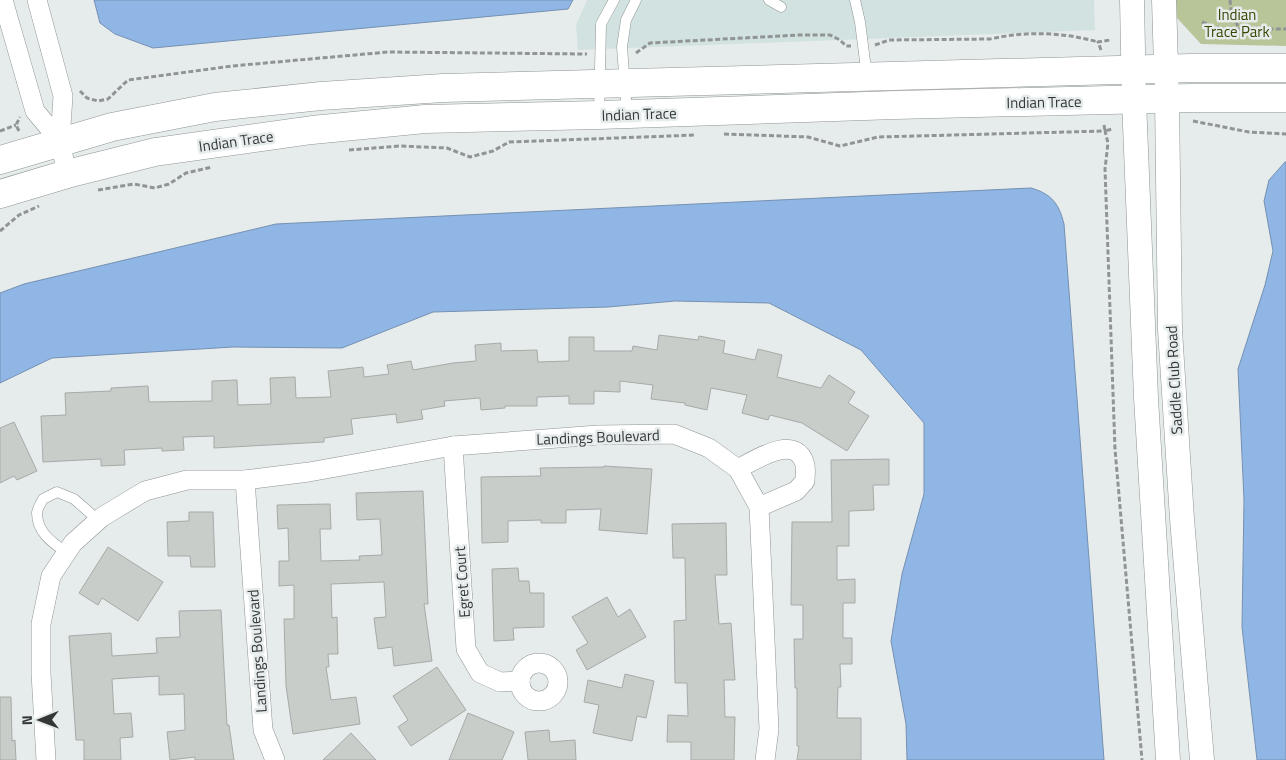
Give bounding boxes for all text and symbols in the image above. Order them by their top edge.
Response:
park label: Indian Trace Park [1204,3,1270,43]
street label: Indian Trace [1006,90,1082,114]
street label: Indian Trace [601,101,677,127]
street label: Indian Trace [197,124,275,158]
street label: Saddle Club Road [1160,325,1188,435]
street label: Landings Boulevard [536,423,660,451]
street label: Egret Court [448,545,476,618]
street label: Landings Boulevard [241,589,273,713]
north arrow [15,695,65,745]
text: N [16,715,37,725]

